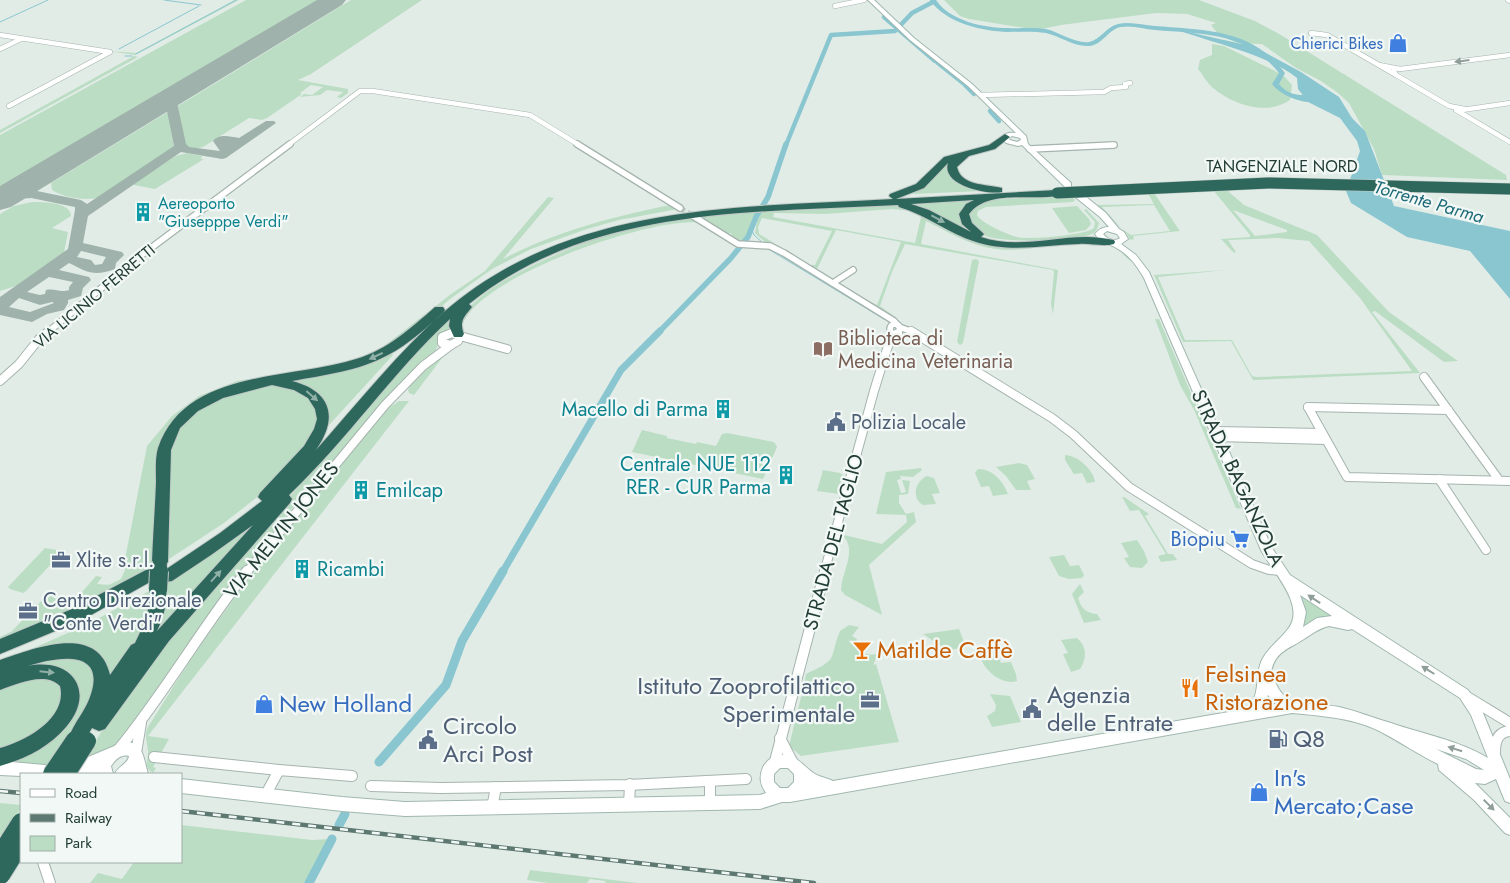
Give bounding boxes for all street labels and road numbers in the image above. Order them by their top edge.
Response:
street label: TANGENZIALE NORD [1206,155,1358,178]
street label: VIA LICINIO FERRETTI [29,239,160,354]
street label: STRADA BAGANZOLA [1184,385,1292,572]
street label: STRADA DEL TAGLIO [796,451,871,634]
street label: VIA MELVIN JONES [217,455,346,605]

